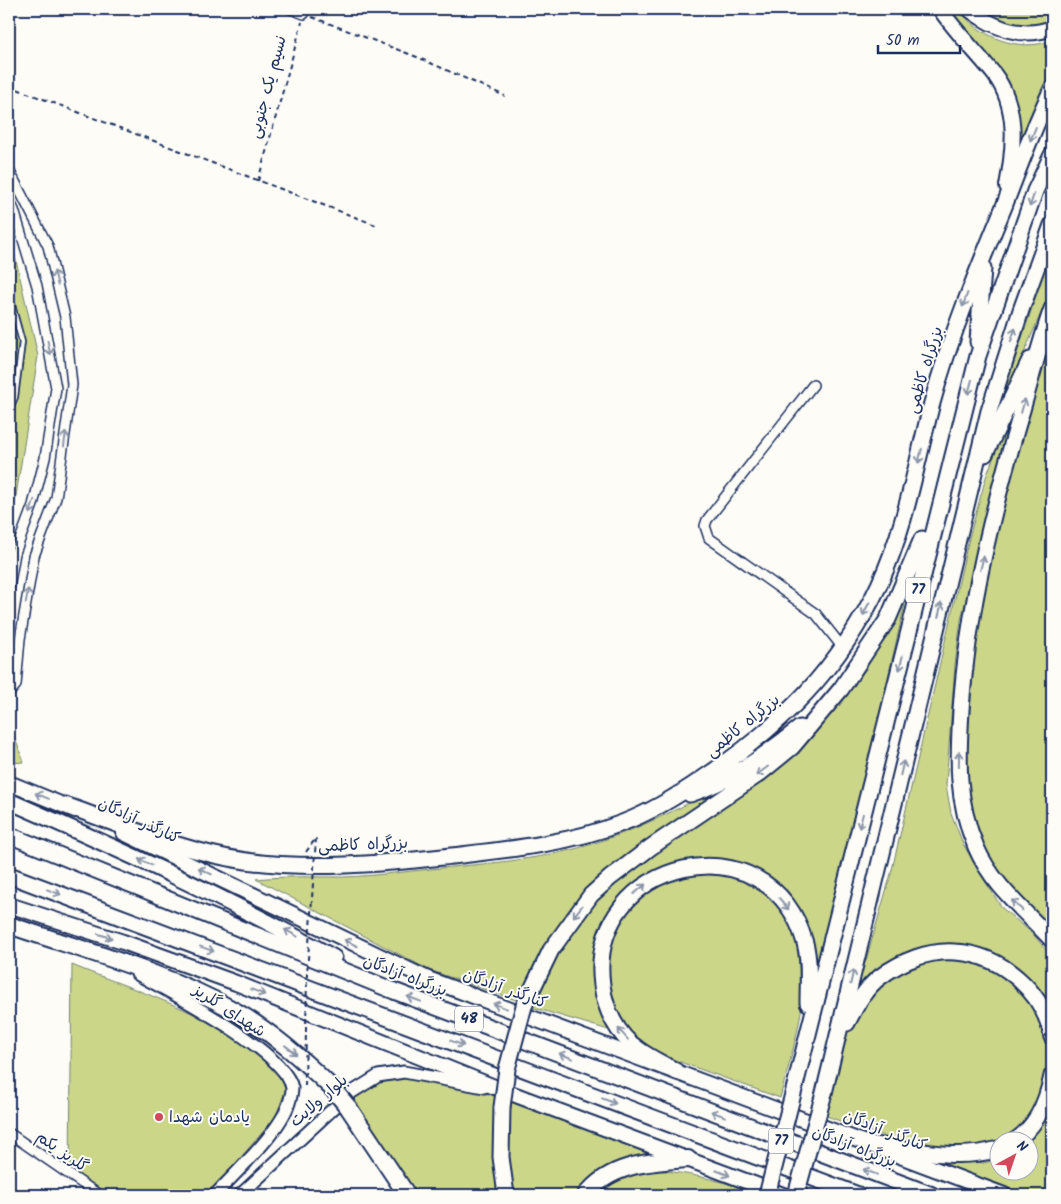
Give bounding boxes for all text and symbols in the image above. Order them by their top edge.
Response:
scale bar [878,22,961,54]
text: 50 m [886,29,920,53]
street label: نسیم یک جنوبی [242,33,294,141]
one-way arrow [1028,126,1037,141]
one-way arrow [1027,191,1037,207]
one-way arrow [51,271,60,287]
one-way arrow [960,292,969,308]
street label: بزرگراه کاظمی [900,323,950,417]
one-way arrow [1009,328,1018,343]
one-way arrow [45,340,54,356]
one-way arrow [965,378,974,394]
one-way arrow [1019,399,1029,415]
one-way arrow [61,431,71,447]
one-way arrow [914,448,924,464]
one-way arrow [27,499,36,515]
one-way arrow [978,556,987,572]
road number: 77 [906,578,930,602]
one-way arrow [22,589,32,605]
one-way arrow [861,601,870,616]
one-way arrow [936,603,945,619]
one-way arrow [896,655,905,671]
street label: بزرگراه کاظمی [700,688,786,764]
one-way arrow [954,751,963,767]
one-way arrow [898,761,907,777]
one-way arrow [755,766,769,776]
one-way arrow [34,790,49,799]
street label: کنارگذر آزادگان [94,791,184,851]
one-way arrow [856,813,866,829]
street label: بزرگراه کاظمی [318,831,408,859]
one-way arrow [137,857,152,867]
one-way arrow [198,866,213,875]
one-way arrow [633,884,646,895]
one-way arrow [46,888,62,897]
one-way arrow [779,897,790,910]
one-way arrow [1011,899,1024,911]
one-way arrow [573,904,584,917]
one-way arrow [284,928,298,938]
one-way arrow [97,932,113,941]
one-way arrow [343,938,358,948]
one-way arrow [198,945,214,954]
street label: بزرگراه آزادگان [359,949,451,1003]
street label: کنارگذر آزادگان [459,962,551,1016]
one-way arrow [848,970,857,986]
street label: شهدای گلریز [186,977,270,1044]
one-way arrow [250,988,265,997]
one-way arrow [407,994,423,1003]
one-way arrow [493,1001,509,1010]
road number: 48 [455,1006,483,1032]
one-way arrow [617,1028,629,1041]
one-way arrow [449,1039,464,1048]
one-way arrow [285,1045,298,1056]
one-way arrow [559,1051,574,1061]
street label: بلوار ولایت [284,1069,354,1133]
one-way arrow [601,1097,616,1106]
street label: کنارگذر آزادگان [839,1104,931,1158]
place label: یادمان شهدا [169,1105,250,1130]
one-way arrow [711,1109,726,1118]
marker: یادمان شهدا [153,1111,165,1123]
street label: بزرگراه آزادگان [808,1120,900,1174]
street label: گلریز یکم [31,1125,94,1179]
road number: 77 [768,1128,794,1154]
north arrow [988,1132,1038,1182]
text: N [1011,1136,1032,1158]
one-way arrow [863,1167,878,1176]
one-way arrow [715,1169,730,1178]

